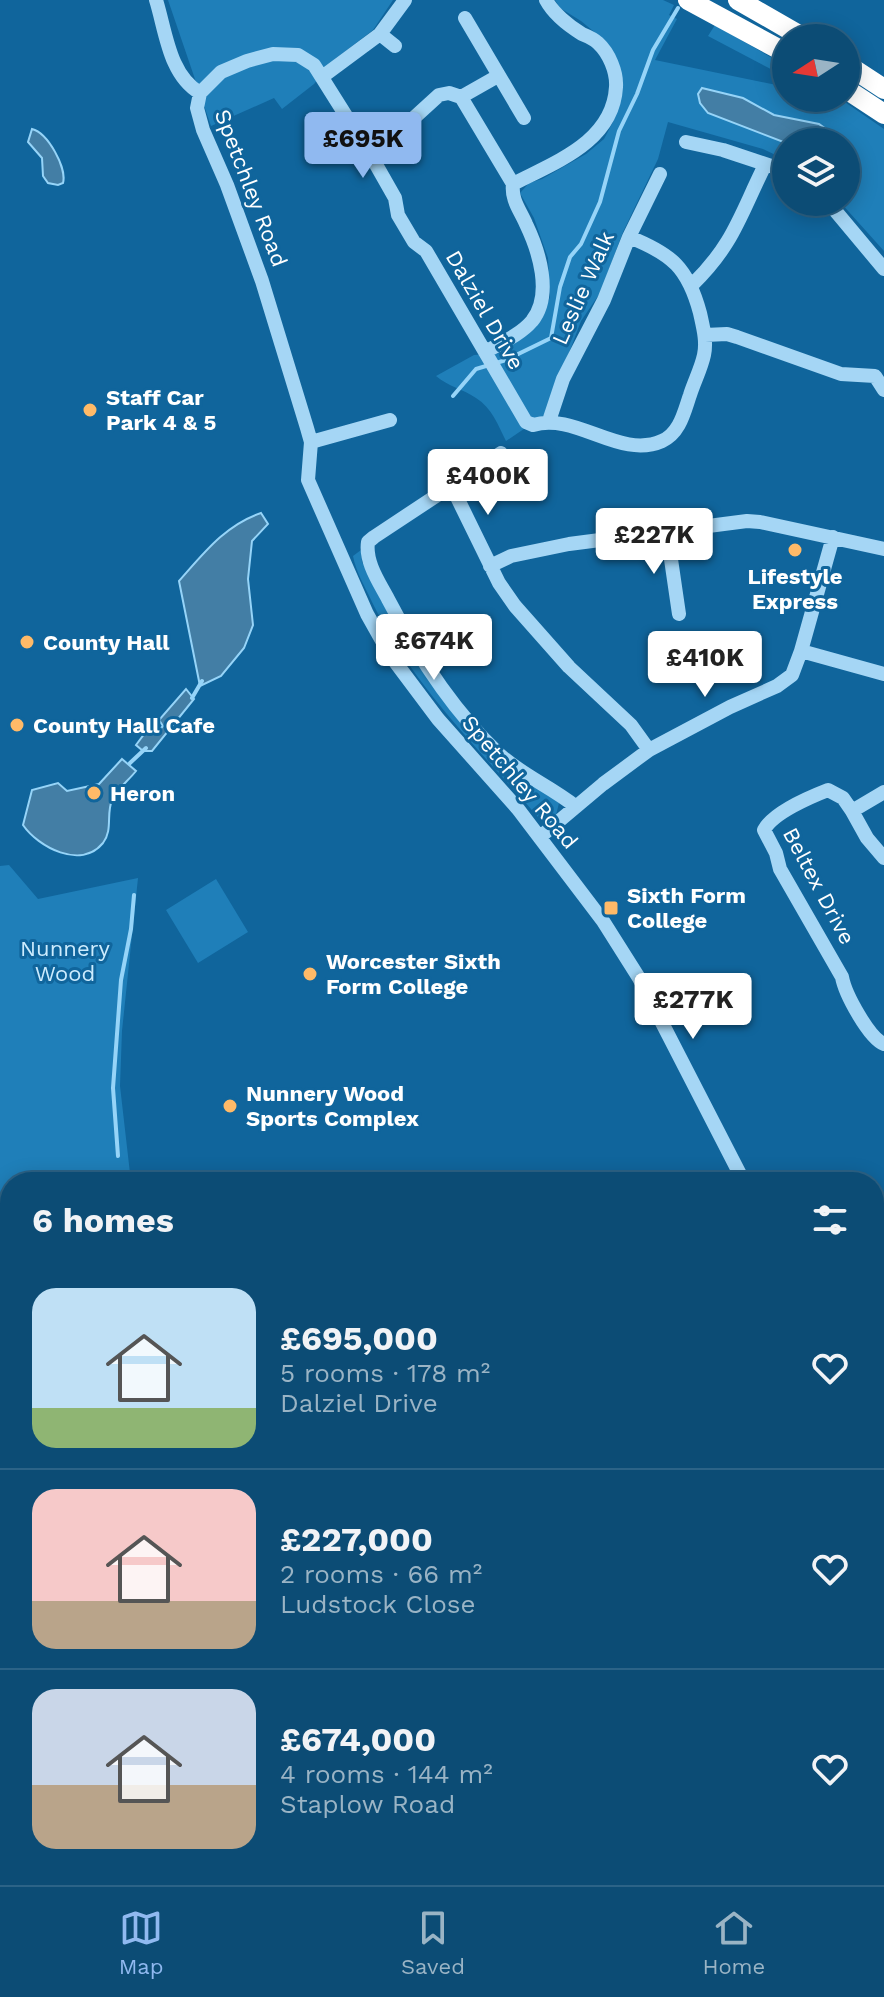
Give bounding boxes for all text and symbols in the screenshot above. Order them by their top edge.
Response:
north arrow [772,24,860,112]
map controls [772,24,860,216]
street label: Spetchley Road [210,106,292,270]
pin: £695K [307,112,419,180]
text: £695K [322,123,404,153]
button: layers [772,128,860,216]
street label: Leslie Walk [547,228,619,348]
street label: Dalziel Drive [441,246,529,374]
place label: Staff Car Park 4 & 5 [106,385,216,435]
marker: Staff Car Park 4 & 5 [81,401,99,419]
pin: £400K [432,449,544,517]
text: £400K [446,460,530,490]
pin: £227K [598,508,710,576]
text: £227K [614,519,694,549]
marker: Lifestyle Express [786,541,804,559]
place label: Lifestyle Express [747,564,843,614]
pin: £674K [378,614,490,682]
text: £674K [394,625,474,655]
place label: County Hall [43,630,170,655]
pin: £410K [649,631,761,699]
marker: County Hall [18,633,36,651]
text: £410K [666,642,744,672]
street label: Spetchley Road [457,710,583,854]
place label: County Hall Cafe [33,713,215,738]
marker: County Hall Cafe [8,716,26,734]
place label: Heron [110,781,175,806]
marker: Heron [85,784,103,802]
street label: Beltex Drive [778,823,860,949]
place label: Sixth Form College [627,883,746,933]
marker: Sixth Form College [602,899,620,917]
park label: Nunnery Wood [20,936,111,986]
place label: Worcester Sixth Form College [326,949,501,999]
marker: Worcester Sixth Form College [301,965,319,983]
pin: £277K [637,973,749,1041]
text: £277K [653,984,733,1014]
place label: Nunnery Wood Sports Complex [246,1081,419,1131]
marker: Nunnery Wood Sports Complex [221,1097,239,1115]
icon: filters [808,1198,852,1242]
text: 6 homes [32,1200,174,1240]
text: £695,000 [280,1318,438,1358]
icon: home [96,1320,192,1416]
icon: heart [808,1346,852,1390]
text: 5 rooms · 178 m² [280,1358,490,1388]
text: Dalziel Drive [280,1388,438,1418]
text: £227,000 [280,1519,433,1559]
icon: home [96,1521,192,1617]
icon: heart [808,1547,852,1591]
text: 2 rooms · 66 m² [280,1559,482,1589]
text: Ludstock Close [280,1589,476,1619]
text: £674,000 [280,1719,436,1759]
icon: home [96,1721,192,1817]
icon: heart [808,1747,852,1791]
text: 4 rooms · 144 m² [280,1759,493,1789]
text: Staplow Road [280,1789,455,1819]
tab: Map [119,1906,164,1979]
tab: Saved [401,1906,465,1979]
tab: Home [702,1906,765,1979]

